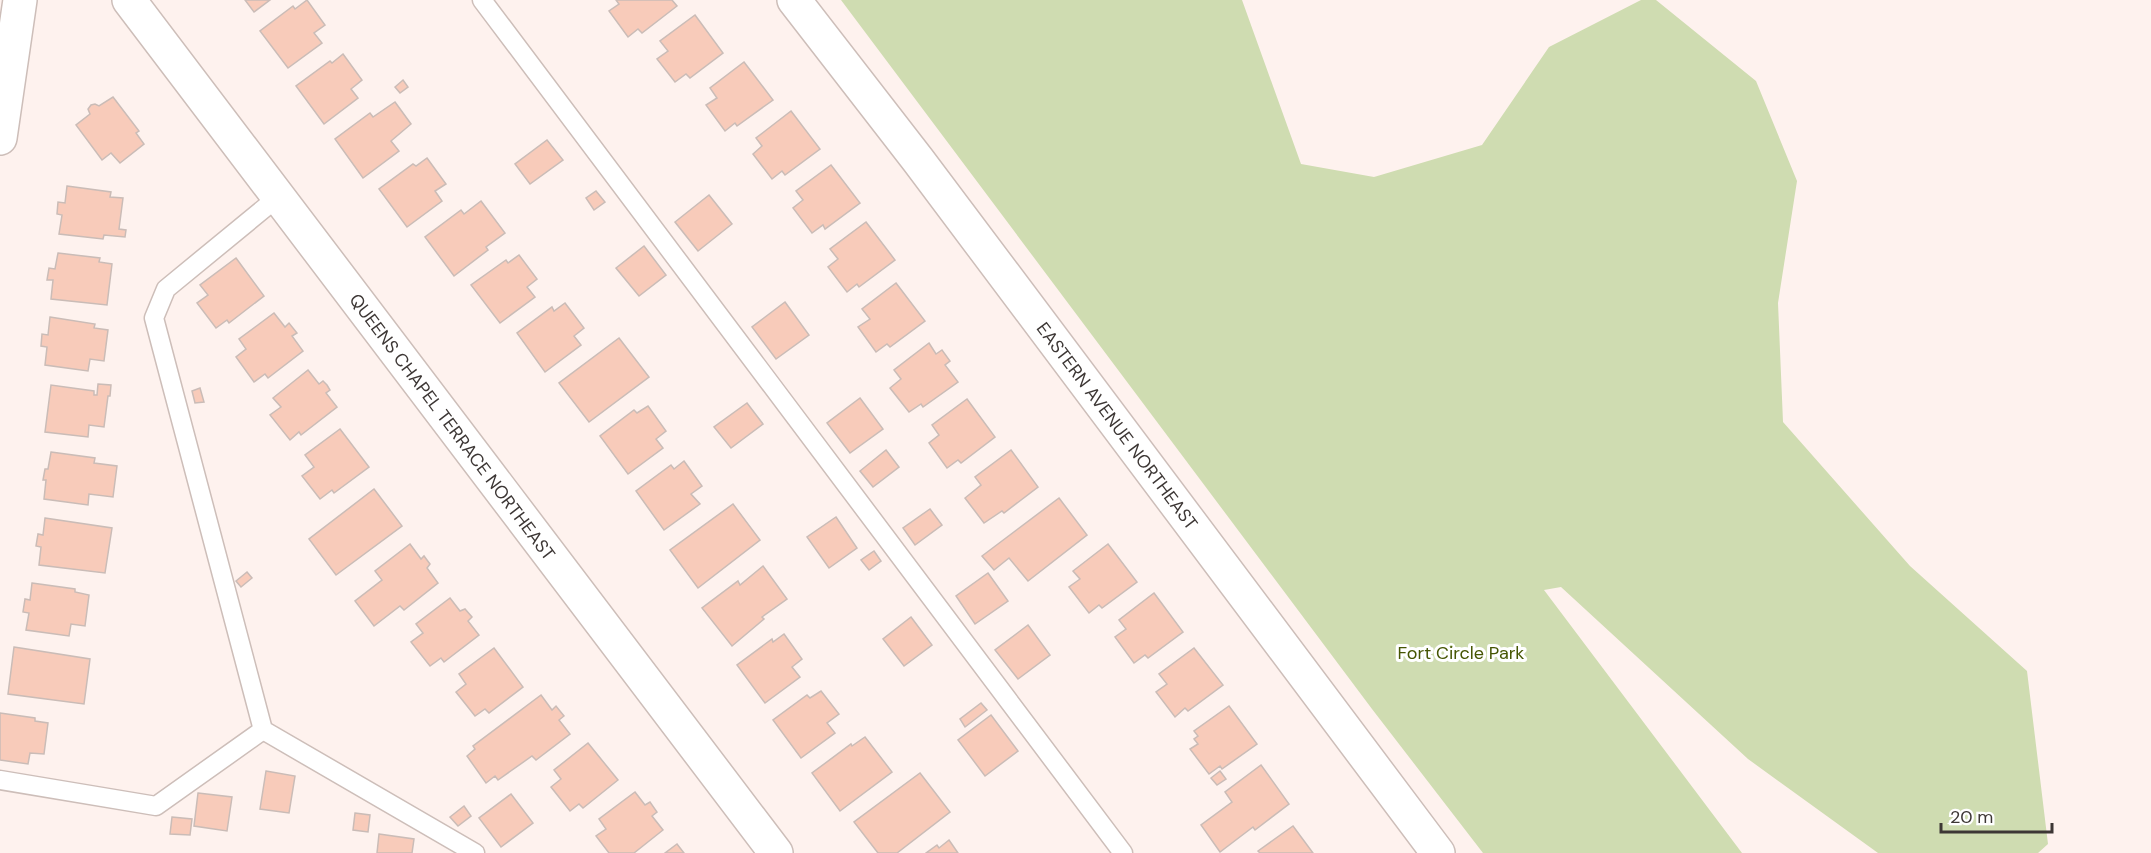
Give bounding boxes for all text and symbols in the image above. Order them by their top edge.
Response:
street label: QUEENS CHAPEL TERRACE NORTHEAST [344,289,560,565]
street label: EASTERN AVENUE NORTHEAST [1031,317,1203,535]
park label: Fort Circle Park [1398,641,1524,665]
scale bar [1941,796,2052,834]
text: 20 m [1950,805,1993,829]

